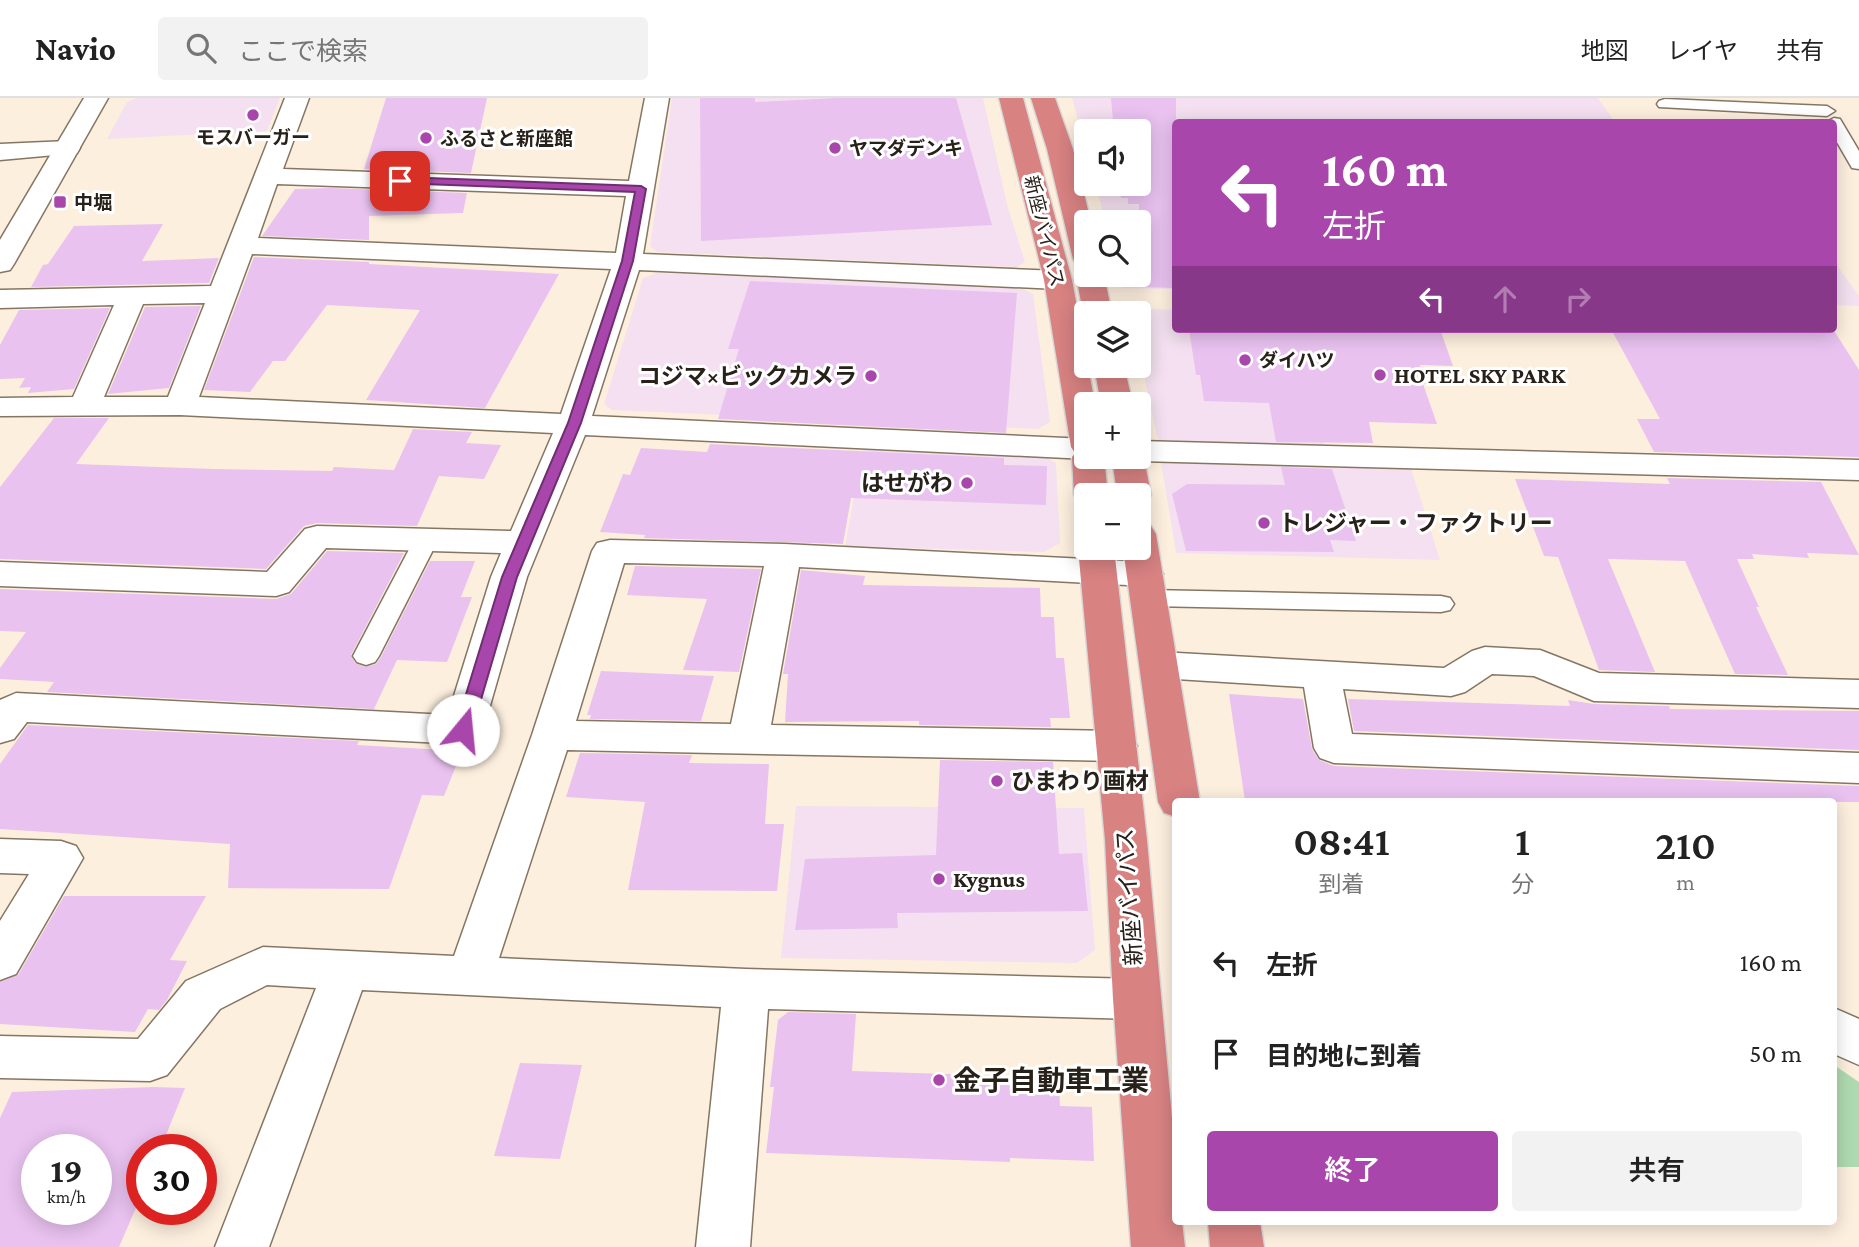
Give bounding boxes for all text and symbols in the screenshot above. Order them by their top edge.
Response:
search box [158,17,648,80]
icon: search [182,29,220,67]
text: Navio [35,30,116,67]
text: ここで検索 [238,37,368,66]
text: 地図 [1581,37,1629,64]
text: レイヤ [1667,37,1738,64]
text: 共有 [1776,37,1824,64]
marker: モスバーガー [245,107,261,123]
map controls [1074,119,1151,560]
button: sound [1074,119,1151,196]
place label: モスバーガー [196,127,310,148]
place label: ふるさと新座館 [440,128,573,149]
marker: ふるさと新座館 [418,130,434,146]
place label: ヤマダデンキ [849,138,963,159]
marker: ヤマダデンキ [827,140,843,156]
text: 160 m [1322,142,1448,197]
icon: left [1207,147,1298,238]
pin [370,151,430,211]
icon: arrive [381,162,419,200]
street label: 新座バイパス [1021,173,1068,289]
place label: 中堀 [74,192,112,213]
marker: 中堀 [52,194,68,210]
text: 左折 [1322,208,1386,244]
button: search [1074,210,1151,287]
icon: left [1413,280,1451,318]
icon: ahead [1486,280,1524,318]
icon: right [1559,280,1597,318]
button: layers [1074,301,1151,378]
place label: ダイハツ [1259,350,1335,371]
marker: ダイハツ [1237,352,1253,368]
place label: HOTEL SKY PARK [1394,362,1566,388]
place label: コジマ×ビックカメラ [638,363,857,389]
marker: HOTEL SKY PARK [1372,367,1388,383]
marker: コジマ×ビックカメラ [863,368,879,384]
button: + [1074,392,1151,469]
place label: はせがわ [861,470,953,496]
marker: はせがわ [959,475,975,491]
button: − [1074,483,1151,560]
place label: トレジャー・ファクトリー [1278,510,1553,536]
marker: トレジャー・ファクトリー [1256,515,1272,531]
position arrow [426,693,500,767]
place label: ひまわり画材 [1011,768,1149,794]
marker: ひまわり画材 [989,773,1005,789]
text: 08:41 [1293,817,1390,864]
text: 1 [1515,817,1530,864]
text: 210 [1655,821,1716,868]
street label: 新座バイパス [1111,827,1147,967]
place label: Kygnus [953,866,1025,892]
text: m [1676,869,1695,895]
marker: Kygnus [931,871,947,887]
text: 到着 [1319,871,1365,897]
text: 分 [1511,871,1534,897]
icon: left [1207,944,1245,982]
text: 160 m [1740,948,1802,977]
text: 左折 [1266,951,1318,980]
icon: arrive [1207,1035,1245,1073]
text: 50 m [1749,1039,1802,1068]
text: 目的地に到着 [1266,1042,1422,1071]
place label: 金子自動車工業 [953,1065,1149,1096]
marker: 金子自動車工業 [931,1072,947,1088]
button: 終了 [1207,1131,1498,1211]
button: 共有 [1512,1131,1802,1211]
speed limit sign: 30 [126,1134,217,1225]
text: 19 [50,1151,83,1190]
text: km/h [47,1187,86,1207]

